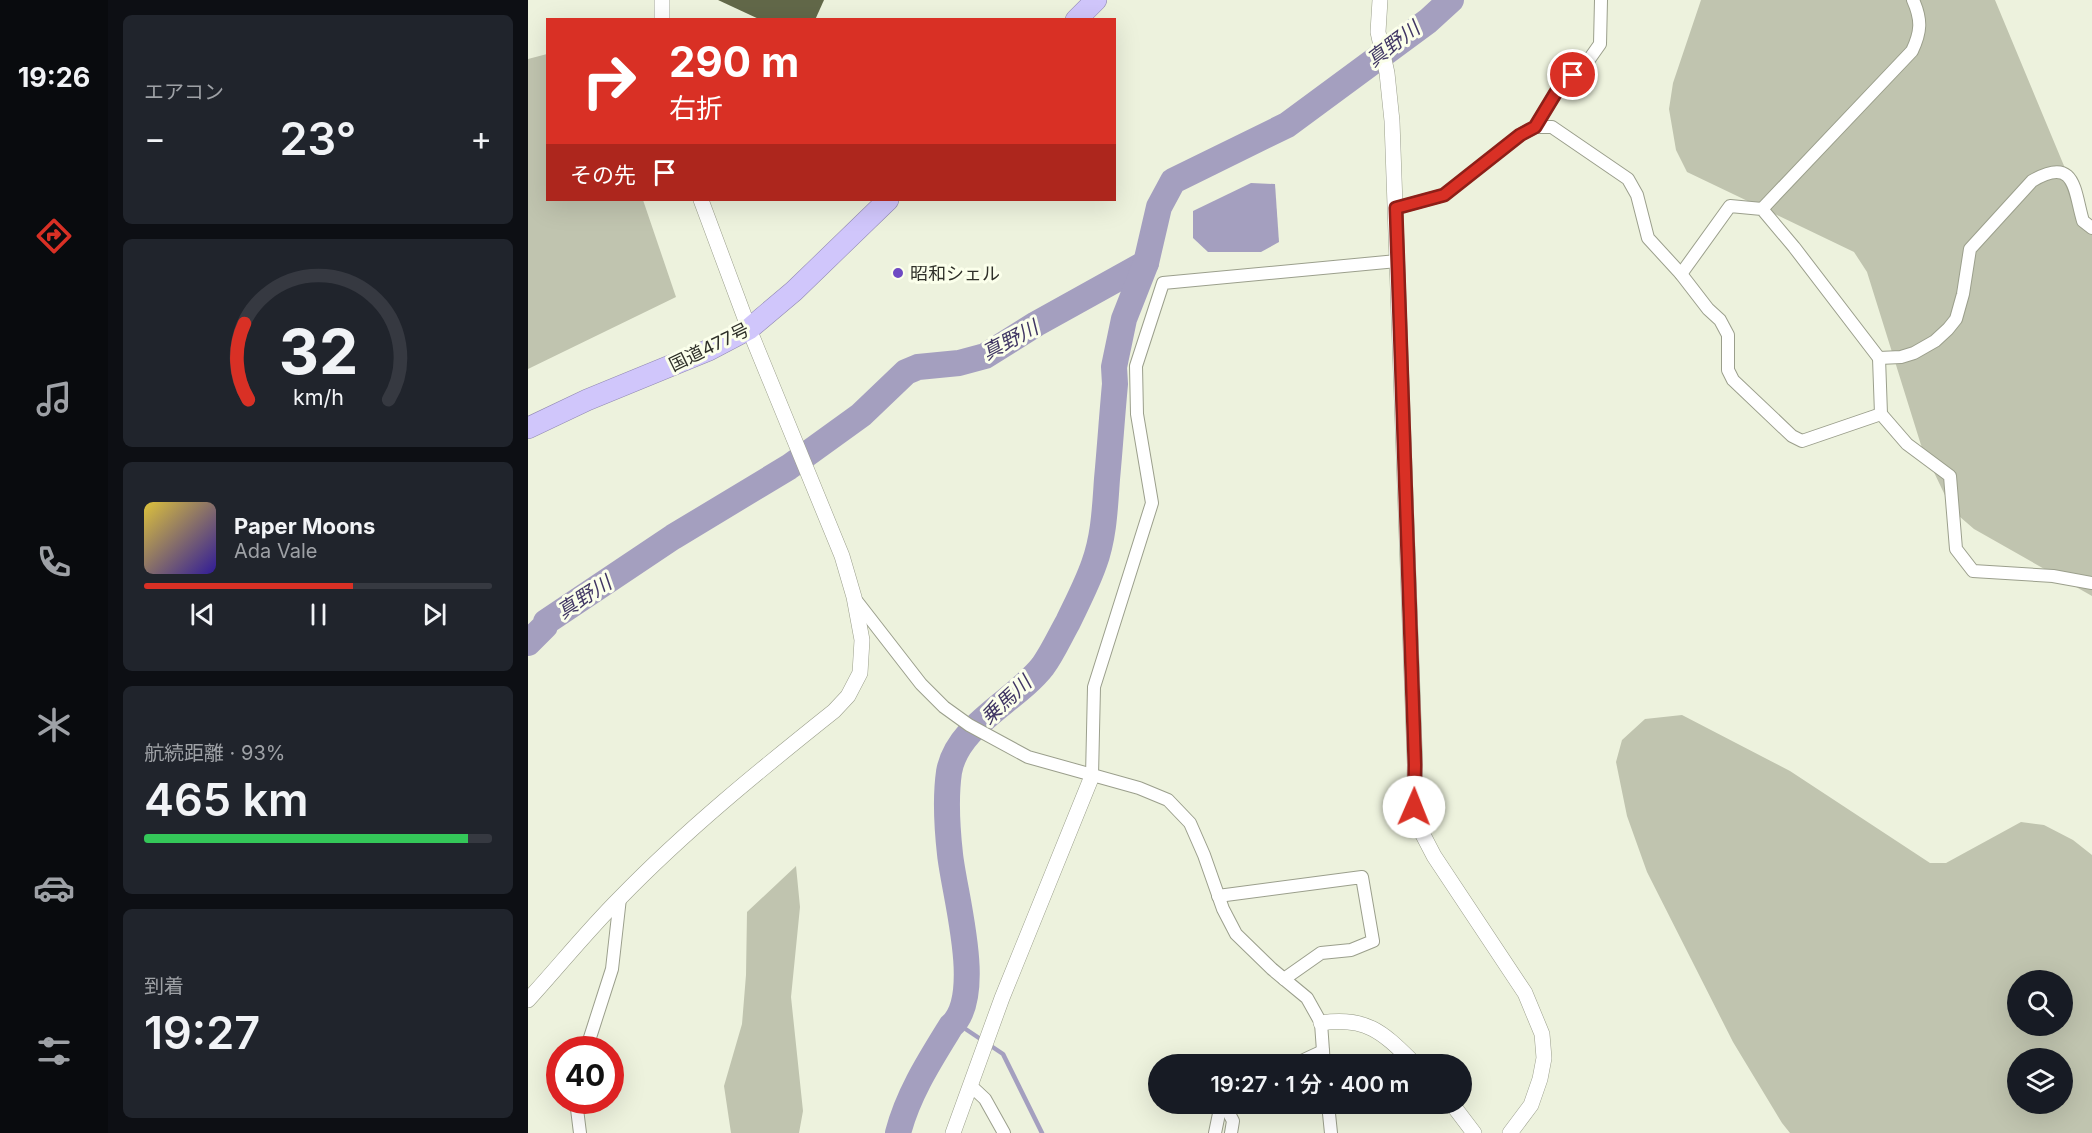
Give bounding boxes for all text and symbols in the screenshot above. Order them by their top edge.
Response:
water label: 真野川 [1362,15,1426,72]
text: 290 m [669,36,799,87]
icon: right [570,42,648,120]
pin [1547,49,1598,100]
icon: arrive [1556,58,1589,91]
text: 19:26 [18,61,90,94]
text: エアコン [144,80,224,104]
text: 右折 [669,92,723,125]
text: 23° [280,111,356,166]
text: − [144,118,166,158]
text: + [470,118,492,158]
icon: arrive [648,156,681,189]
text: その先 [570,162,636,188]
icon: directions [33,215,75,257]
place label: 昭和シェル [910,263,1000,284]
marker: 昭和シェル [891,266,905,280]
text: 32 [278,314,358,389]
water label: 真野川 [978,314,1044,365]
street label: 国道477号 [666,319,752,375]
icon: music [33,378,75,420]
text: km/h [293,384,343,410]
text: Paper Moons [234,513,375,539]
text: Ada Vale [234,539,317,563]
icon: phone [33,541,75,583]
water label: 真野川 [552,570,617,623]
icon: previous [186,598,219,631]
icon: pause [302,598,335,631]
icon: next [418,598,451,631]
water label: 乗馬川 [976,669,1038,729]
icon: climate [33,704,75,746]
text: 航続距離 · 93% [144,741,285,765]
text: 465 km [144,772,309,827]
position arrow [1382,775,1446,839]
icon: car [33,867,75,909]
map controls [2007,970,2073,1114]
button: search [2007,970,2073,1036]
text: 到着 [144,974,184,998]
text: 19:27 [144,1005,260,1060]
icon: filters [33,1030,75,1072]
speed limit sign: 40 [546,1036,624,1114]
button: layers [2007,1048,2073,1114]
text: 19:27 · 1 分 · 400 m [1211,1071,1409,1097]

